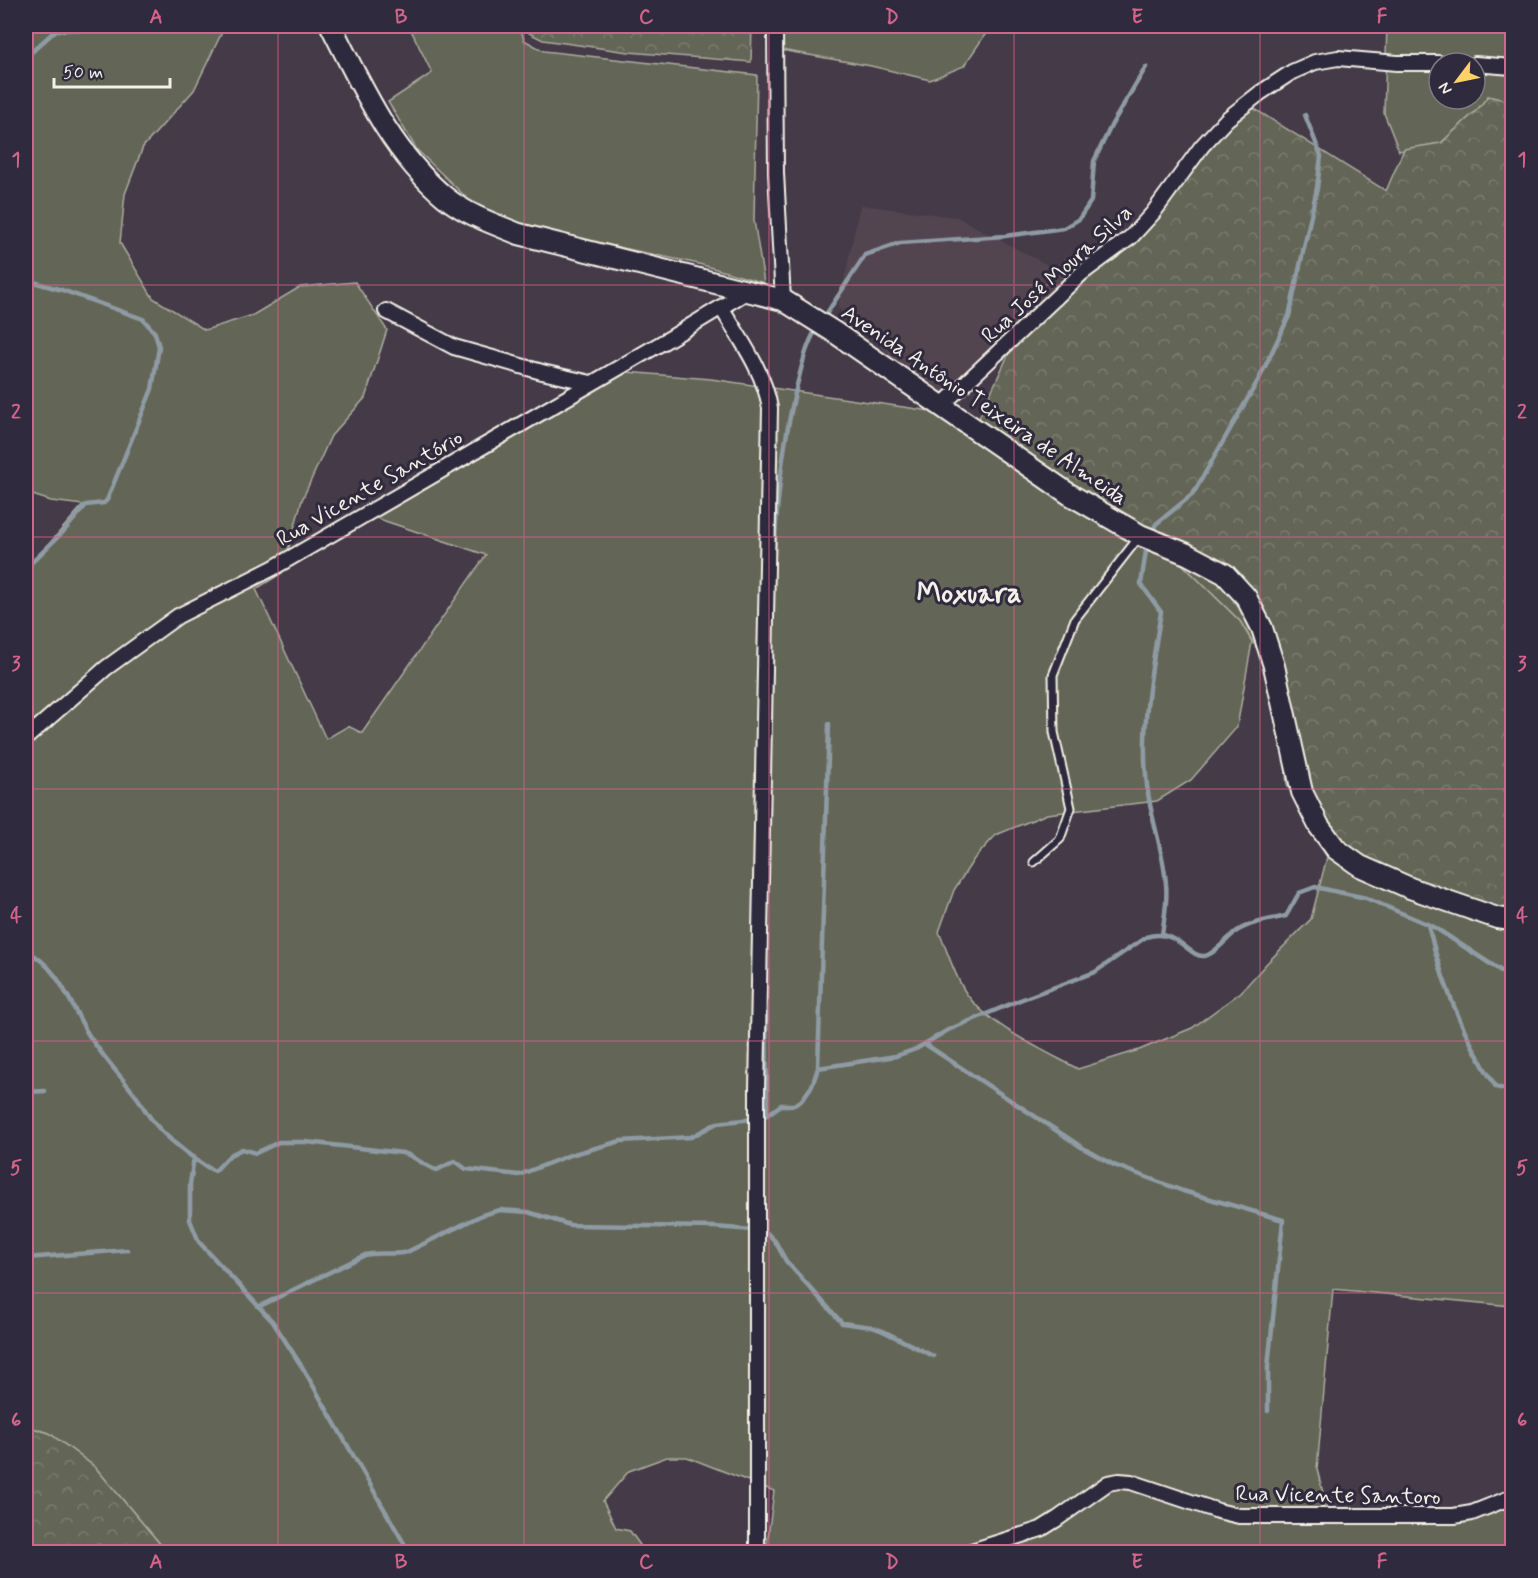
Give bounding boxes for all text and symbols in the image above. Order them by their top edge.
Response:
text: A [149,4,163,31]
text: B [395,4,408,31]
text: C [639,4,654,31]
text: D [885,4,899,31]
text: E [1131,4,1143,31]
text: F [1377,4,1388,31]
scale bar [54,51,170,89]
north arrow [1427,51,1487,111]
text: 50 m [63,61,103,85]
text: N [1434,78,1457,98]
text: 1 [12,147,20,174]
text: 1 [1518,147,1526,174]
street label: Rua José Moura Silva [976,199,1139,350]
street label: Avenida Antônio Teixeira de Almeida [835,299,1132,512]
text: 2 [11,399,21,426]
text: 2 [1517,399,1527,426]
street label: Rua Vicente Santório [272,424,468,554]
district label: Moxuara [917,576,1021,613]
text: 3 [11,651,21,678]
text: 3 [1517,651,1527,678]
text: 4 [10,903,22,930]
text: 4 [1516,903,1528,930]
text: 5 [10,1155,22,1182]
text: 5 [1516,1155,1528,1182]
text: 6 [11,1407,21,1434]
text: 6 [1517,1407,1527,1434]
street label: Rua Vicente Santoro [1235,1480,1441,1512]
text: A [149,1549,163,1576]
text: B [395,1549,408,1576]
text: C [639,1549,654,1576]
text: D [885,1549,899,1576]
text: E [1131,1549,1143,1576]
text: F [1377,1549,1388,1576]

